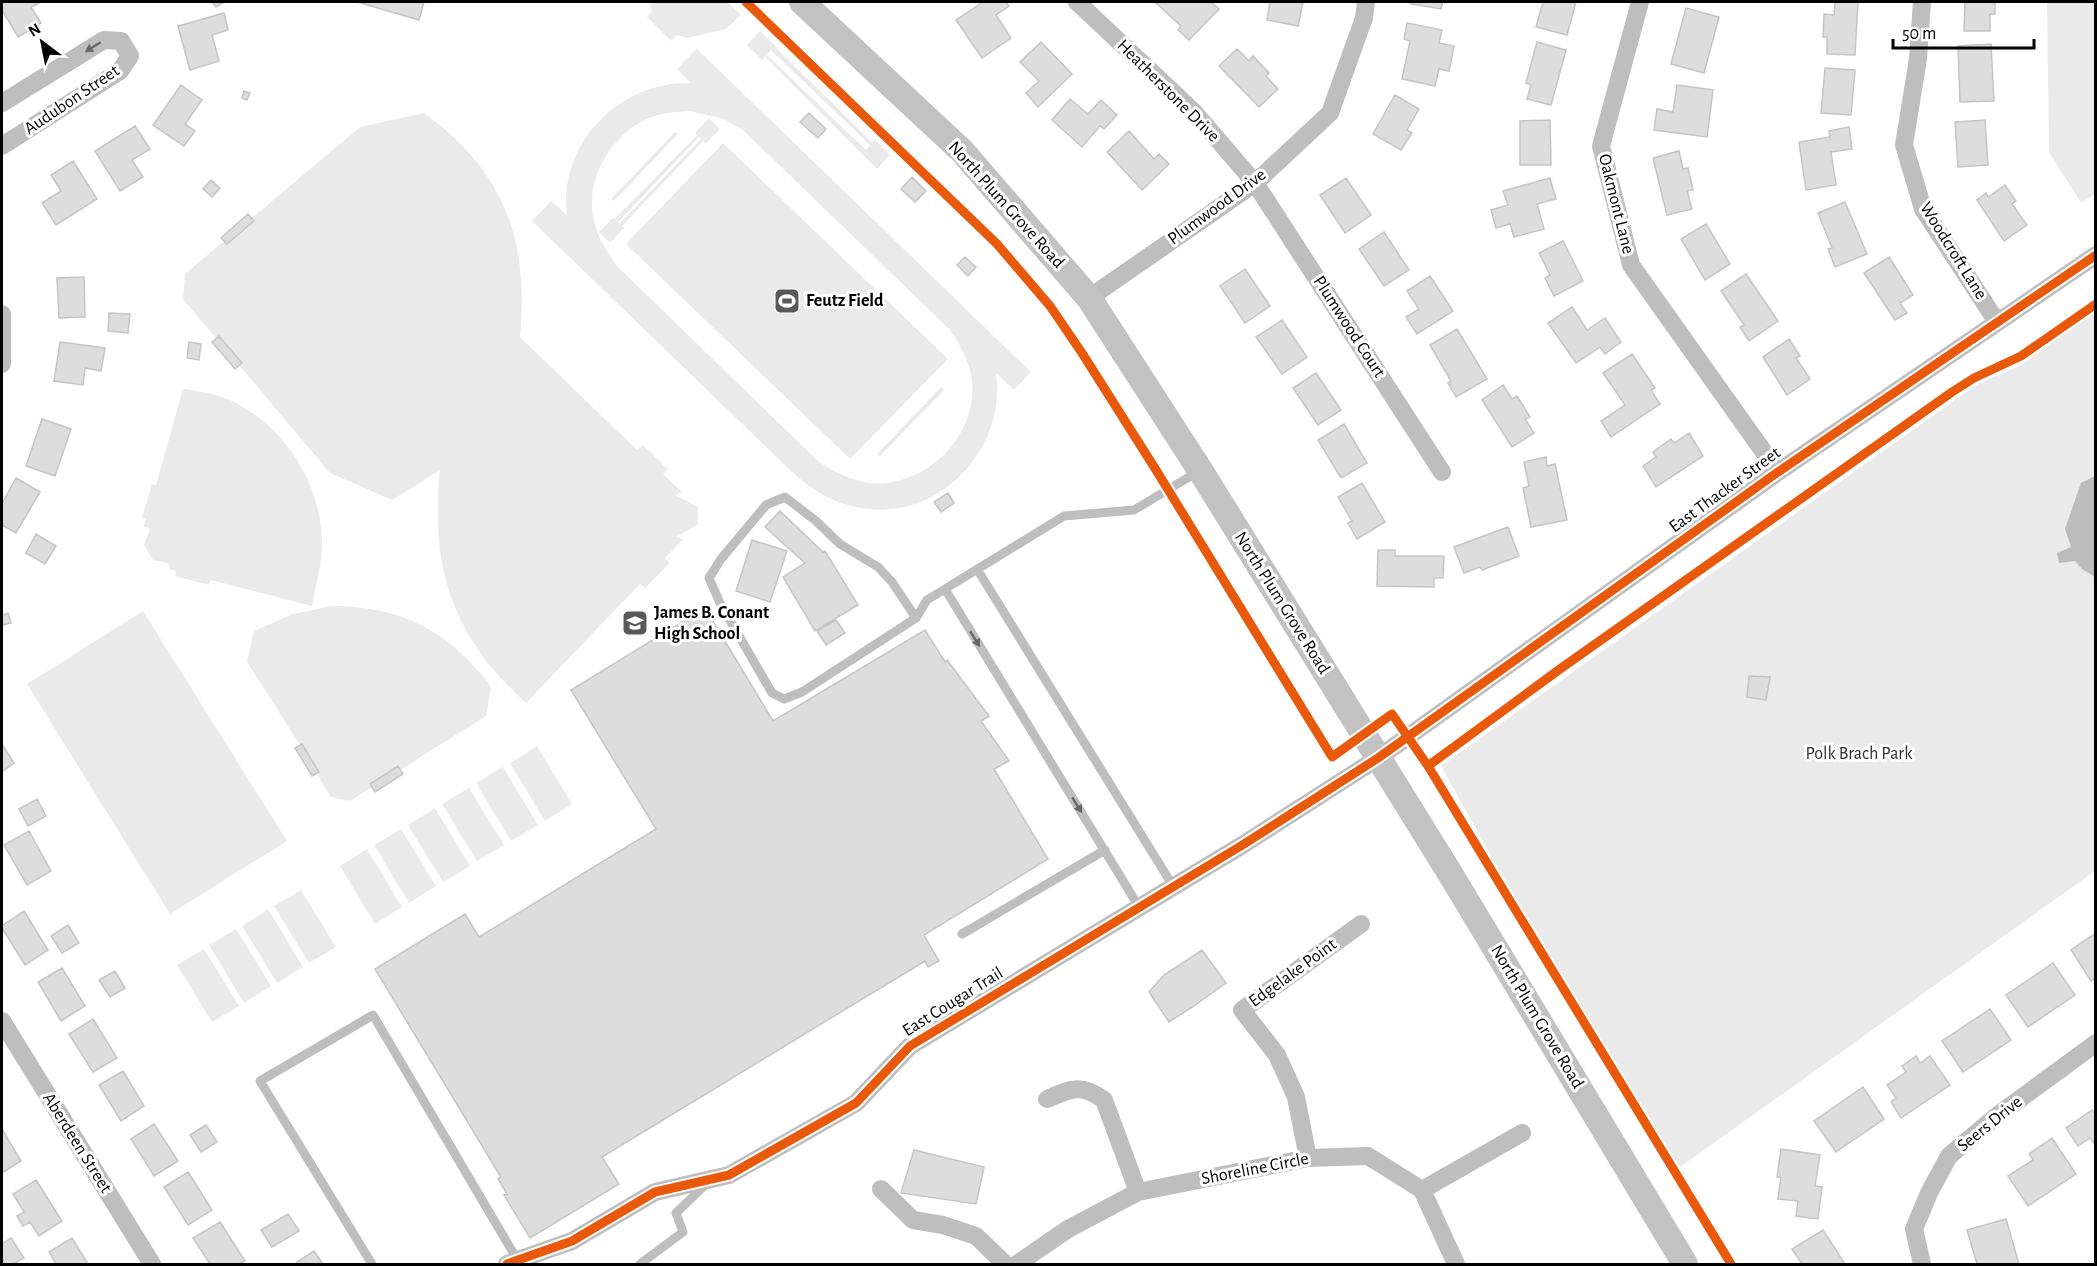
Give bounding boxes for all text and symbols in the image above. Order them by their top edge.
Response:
north arrow [12,12,72,72]
scale bar [1893,12,2034,50]
text: N [26,20,44,40]
text: 50 m [1902,25,1936,43]
street label: Heatherstone Drive [1113,36,1223,146]
one-way arrow [85,41,101,52]
street label: Audubon Street [21,62,123,138]
street label: North Plum Grove Road [944,138,1068,272]
street label: Oakmont Lane [1595,152,1637,256]
street label: Plumwood Drive [1165,166,1269,248]
street label: Woodcroft Lane [1916,199,1990,303]
street label: Plumwood Court [1310,273,1389,381]
sports icon: Feutz Field [772,286,802,316]
place label: Feutz Field [806,292,884,310]
street label: East Thacker Street [1666,444,1784,536]
street label: North Plum Grove Road [1231,529,1333,677]
place label: James B. Conant High School [654,604,769,643]
school or university icon: James B. Conant High School [620,608,650,638]
one-way arrow [970,631,981,647]
park label: Polk Brach Park [1806,745,1913,763]
one-way arrow [1072,797,1083,813]
street label: Edgelake Point [1246,935,1340,1011]
street label: North Plum Grove Road [1487,942,1587,1092]
street label: East Cougar Trail [900,964,1006,1040]
street label: Aberdeen Street [39,1090,115,1196]
street label: Seers Drive [1954,1093,2026,1155]
street label: Shoreline Circle [1200,1150,1310,1188]

